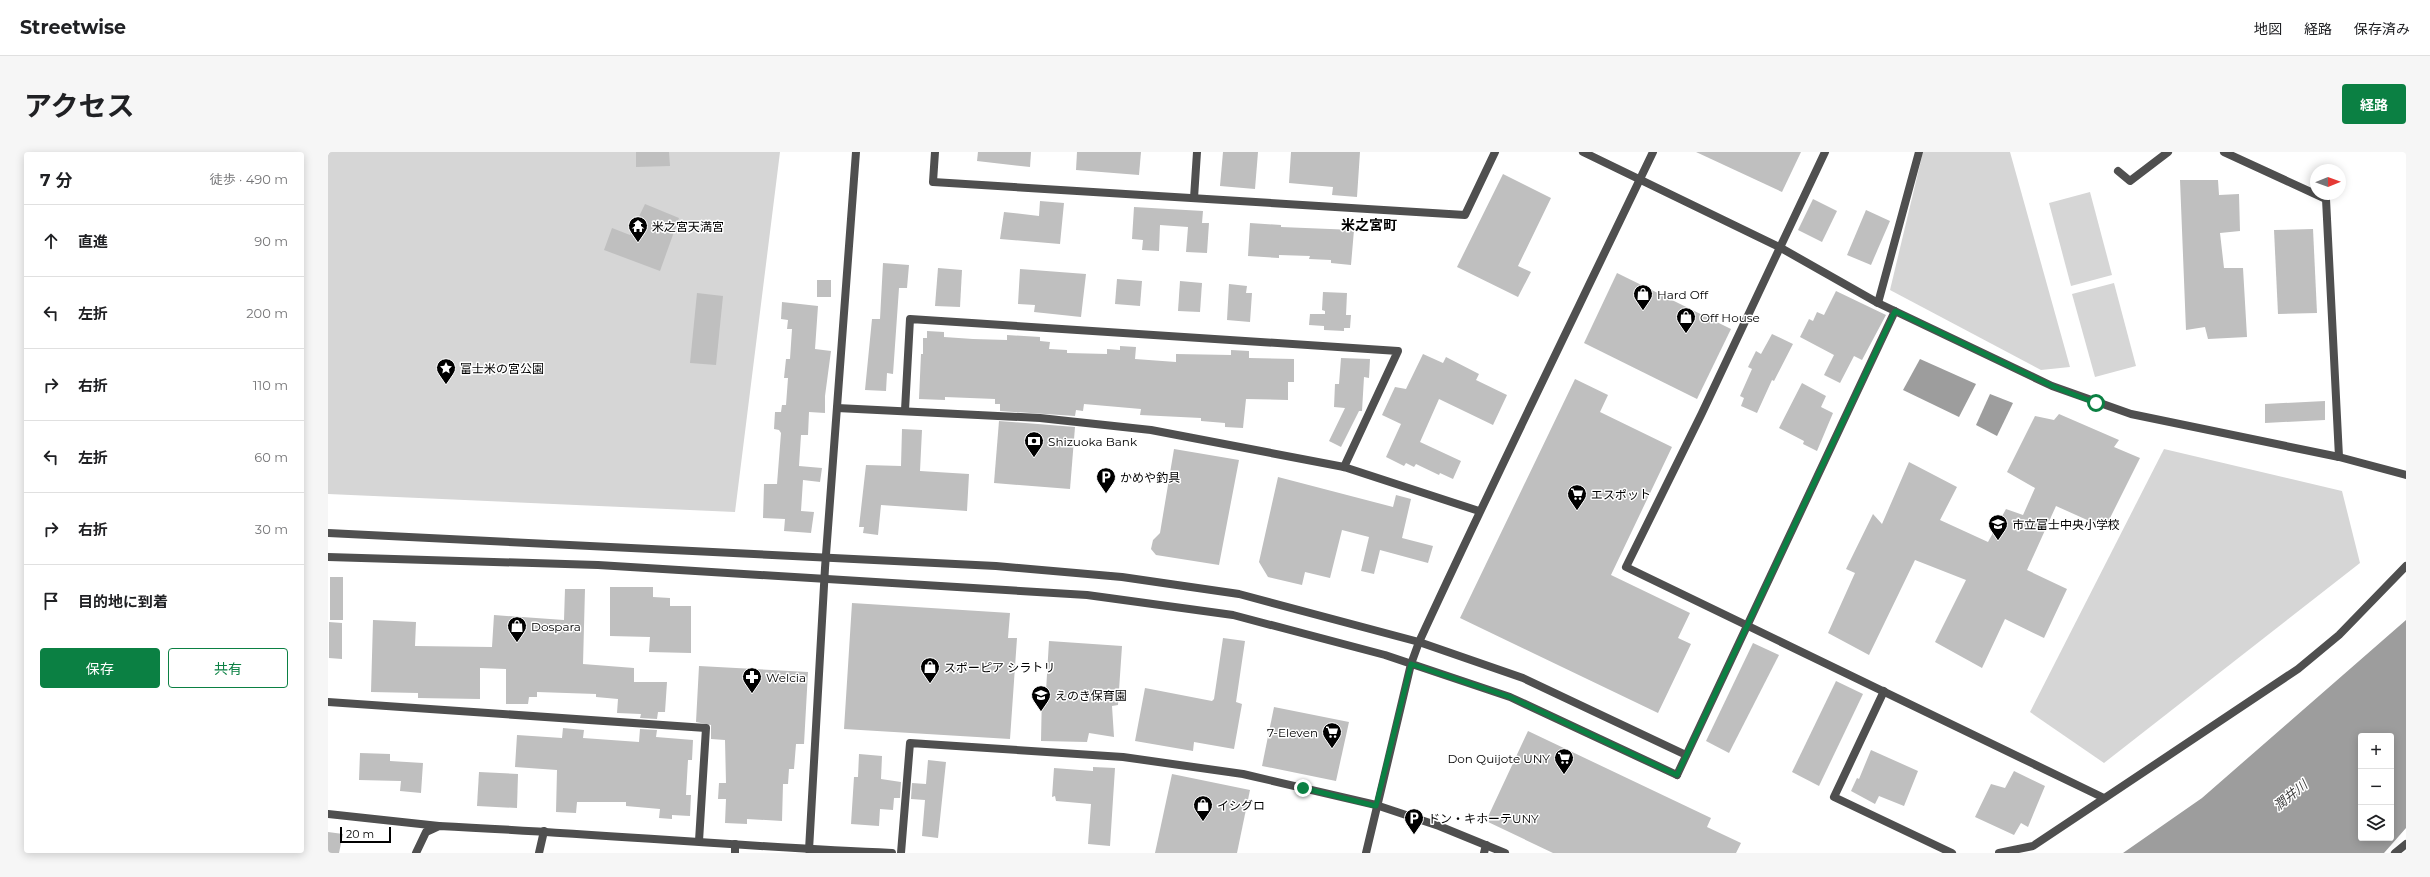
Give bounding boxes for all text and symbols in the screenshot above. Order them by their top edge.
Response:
text: Streetwise [20,16,126,39]
text: 地図 [2254,20,2282,38]
text: 経路 [2304,20,2332,38]
text: 保存済み [2354,20,2410,38]
button: 経路 [2342,84,2406,124]
text: アクセス [24,89,135,123]
north arrow [2310,164,2346,200]
text: 7 分 [40,170,72,190]
text: 徒歩 · 490 m [210,171,288,187]
temple icon: 米之宮天満宮 [627,215,649,243]
district label: 米之宮町 [1341,216,1397,234]
place label: 米之宮天満宮 [652,219,724,234]
icon: ahead [40,230,62,252]
text: 直進 [78,232,108,251]
text: 90 m [254,233,288,249]
shop icon: Hard Off [1632,283,1654,311]
place label: Hard Off [1657,287,1709,302]
icon: left [40,302,62,324]
text: 左折 [78,304,108,323]
text: 200 m [246,305,288,321]
shop icon: Off House [1675,306,1697,334]
place label: Off House [1700,310,1760,325]
place icon: 富士米の宮公園 [435,357,457,385]
place label: 富士米の宮公園 [460,361,544,376]
icon: right [40,374,62,396]
text: 右折 [78,376,108,395]
text: 110 m [253,377,288,393]
route start [2087,394,2105,412]
bank icon: Shizuoka Bank [1023,430,1045,458]
place label: Shizuoka Bank [1048,434,1138,449]
icon: left [40,446,62,468]
text: 左折 [78,448,108,467]
text: 60 m [254,449,288,465]
parking icon: かめや釣具 [1095,466,1117,494]
place label: かめや釣具 [1120,470,1180,485]
supermarket icon: エスポット [1566,483,1588,511]
place label: エスポット [1591,487,1651,502]
school or university icon: 市立富士中央小学校 [1987,513,2009,541]
place label: 市立富士中央小学校 [2012,517,2120,532]
icon: right [40,518,62,540]
text: 右折 [78,520,108,539]
text: 30 m [255,521,288,537]
icon: arrive [40,590,62,612]
text: 目的地に到着 [78,592,168,611]
shop icon: Dospara [506,615,528,643]
place label: Dospara [531,619,581,634]
button: 保存 [40,648,160,688]
button: 共有 [168,648,288,688]
shop icon: スポーピア シラトリ [919,656,941,684]
place label: スポーピア シラトリ [944,660,1055,675]
pharmacy icon: Welcia [741,666,763,694]
place label: Welcia [766,670,806,685]
school or university icon: えのき保育園 [1030,684,1052,712]
place label: えのき保育園 [1055,688,1127,703]
supermarket icon: 7-Eleven [1321,721,1343,749]
place label: 7-Eleven [1267,725,1318,740]
map controls [2358,733,2394,841]
button: + [2358,733,2394,769]
supermarket icon: Don Quijote UNY [1553,747,1575,775]
place label: Don Quijote UNY [1447,751,1550,766]
button: − [2358,769,2394,805]
water label: 潤井川 [2270,775,2312,813]
route end [1294,779,1312,797]
shop icon: イシグロ [1192,794,1214,822]
place label: イシグロ [1217,798,1265,813]
button: layers [2358,805,2394,841]
parking icon: ドン・キホーテUNY [1403,807,1425,835]
place label: ドン・キホーテUNY [1428,811,1539,826]
scale bar [340,825,391,844]
text: 20 m [346,827,374,841]

